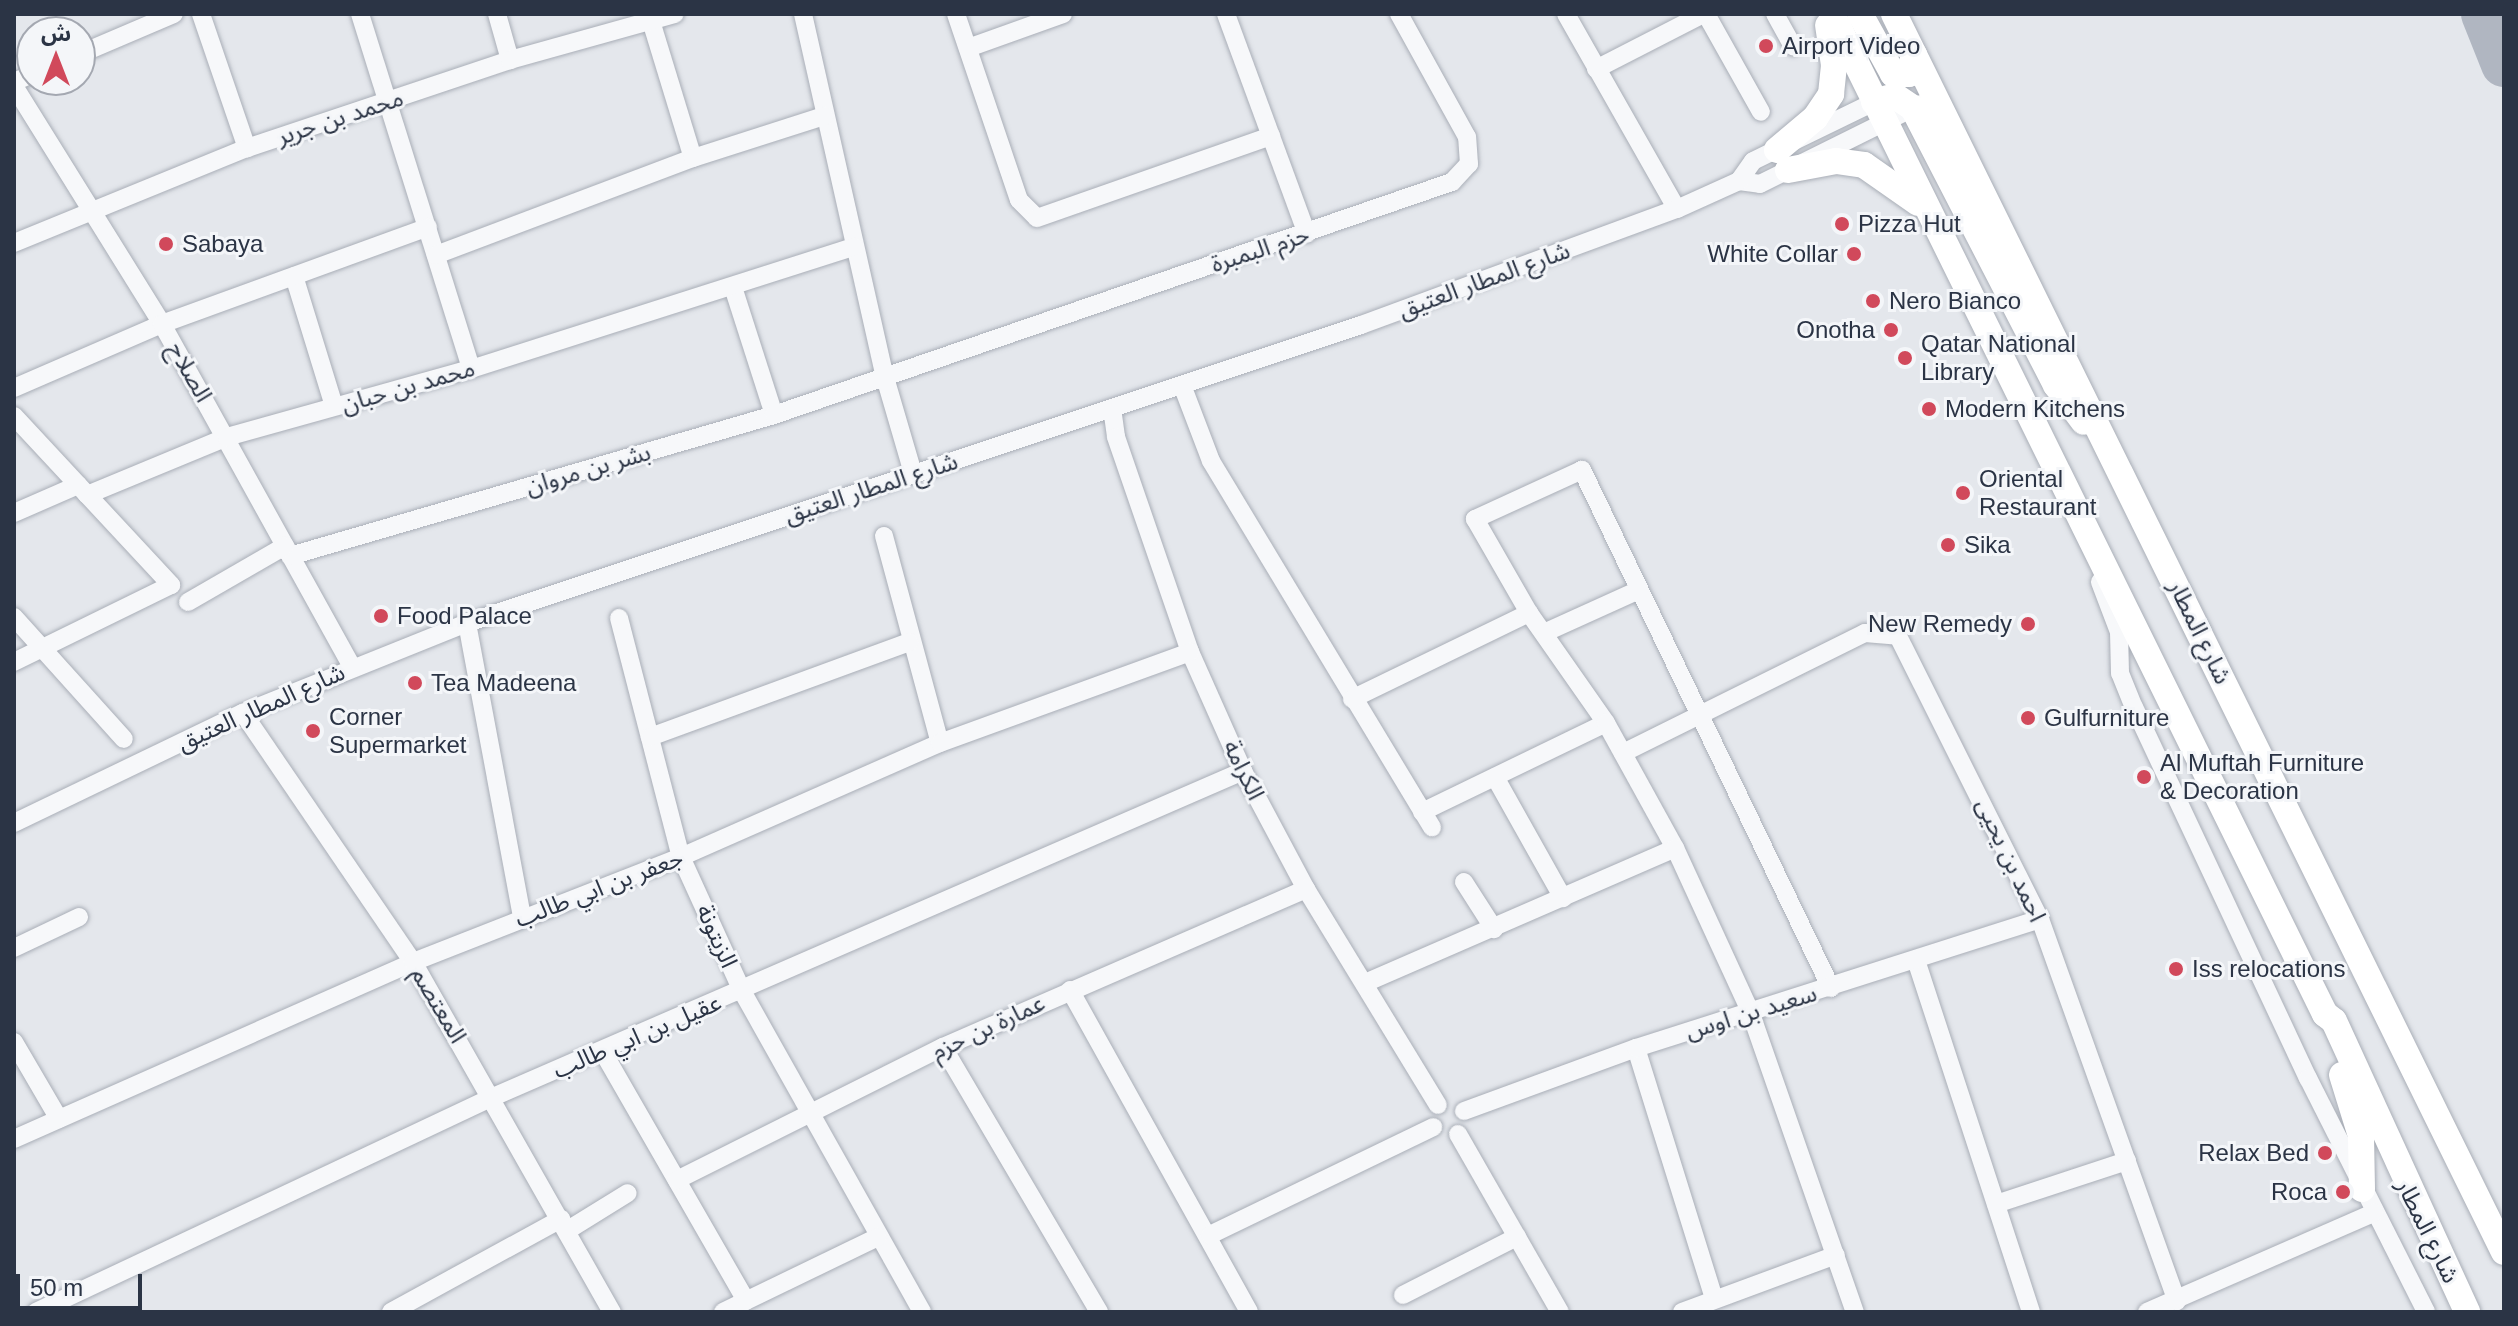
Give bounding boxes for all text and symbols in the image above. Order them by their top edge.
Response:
north arrow [16,16,96,96]
text: ش [41,21,71,46]
place label: Airport Video [1782,32,1920,60]
marker: Airport Video [1757,37,1775,55]
street label: محمد بن جرير [273,83,407,151]
place label: Pizza Hut [1858,210,1961,238]
marker: Pizza Hut [1833,215,1851,233]
street label: حزم البمبرة [1207,220,1313,278]
place label: Sabaya [182,230,263,258]
marker: Sabaya [157,235,175,253]
street label: شارع المطار العتيق [1394,236,1574,324]
place label: White Collar [1707,240,1838,268]
marker: White Collar [1845,245,1863,263]
place label: Nero Bianco [1889,287,2021,315]
marker: Nero Bianco [1864,292,1882,310]
place label: Onotha [1796,316,1875,344]
marker: Onotha [1882,321,1900,339]
place label: Qatar National Library [1921,330,2076,386]
street label: الصلاح [161,337,219,407]
marker: Qatar National Library [1896,349,1914,367]
street label: محمد بن حبان [338,353,478,419]
place label: Modern Kitchens [1945,395,2125,423]
marker: Modern Kitchens [1920,400,1938,418]
street label: بشر بن مروان [522,437,654,501]
street label: شارع المطار العتيق [781,446,961,530]
place label: Oriental Restaurant [1979,465,2096,521]
marker: Oriental Restaurant [1954,484,1972,502]
place label: Sika [1964,531,2011,559]
marker: Sika [1939,536,1957,554]
street label: شارع المطار [2162,575,2238,689]
place label: Food Palace [397,602,532,630]
marker: Food Palace [372,607,390,625]
place label: New Remedy [1868,610,2012,638]
marker: New Remedy [2019,615,2037,633]
street label: شارع المطار العتيق [173,657,349,757]
place label: Tea Madeena [431,669,576,697]
marker: Tea Madeena [406,674,424,692]
place label: Corner Supermarket [329,703,466,759]
place label: Gulfurniture [2044,704,2169,732]
marker: Gulfurniture [2019,709,2037,727]
marker: Corner Supermarket [304,722,322,740]
street label: الكرامة [1217,735,1271,805]
place label: Al Muftah Furniture & Decoration [2160,749,2364,805]
marker: Al Muftah Furniture & Decoration [2135,768,2153,786]
street label: احمد بن يحيى [1970,794,2052,926]
street label: جعفر بن ابي طالب [511,843,687,933]
street label: الزيتونة [690,900,744,972]
place label: Iss relocations [2192,955,2345,983]
marker: Iss relocations [2167,960,2185,978]
street label: المعتصم [405,962,473,1048]
street label: سعيد بن اوس [1682,978,1820,1046]
street label: عقيل بن ابي طالب [549,988,725,1084]
street label: عمارة بن حزم [927,988,1049,1066]
place label: Relax Bed [2198,1139,2309,1167]
marker: Relax Bed [2316,1144,2334,1162]
street label: شارع المطار [2390,1174,2466,1288]
place label: Roca [2271,1178,2327,1206]
marker: Roca [2334,1183,2352,1201]
scale bar [20,1258,146,1308]
text: 50 m [30,1274,83,1301]

